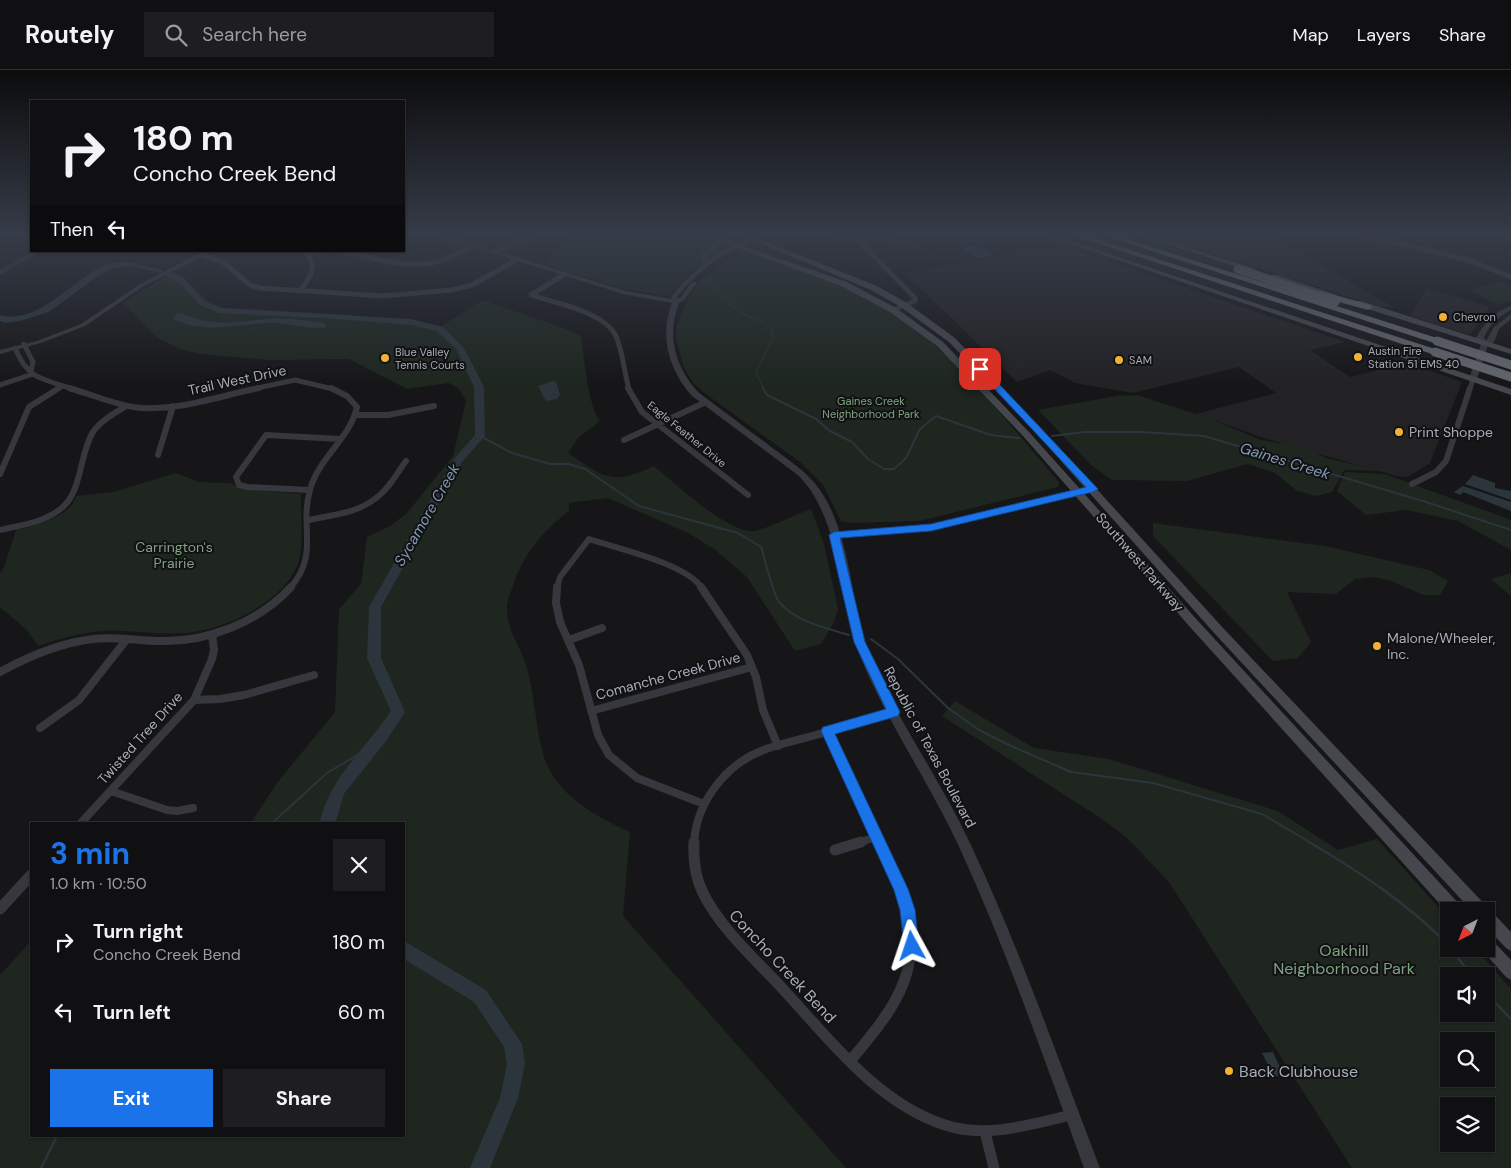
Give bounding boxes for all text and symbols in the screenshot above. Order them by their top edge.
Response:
search box [144,12,494,57]
text: Routely [25,19,114,50]
icon: search [162,21,190,49]
text: Search here [202,22,307,47]
text: Map [1293,23,1329,47]
text: Layers [1357,23,1411,47]
text: Share [1439,23,1486,47]
text: 180 m [133,115,234,161]
icon: right [50,120,115,185]
text: Concho Creek Bend [133,159,336,188]
icon: left [103,215,131,243]
text: Then [50,217,93,242]
place label: Chevron [1453,310,1496,324]
marker: Chevron [1437,311,1449,323]
place label: Austin Fire Station 51 EMS 40 [1368,344,1459,371]
place label: Blue Valley Tennis Courts [395,345,465,372]
pin [959,348,1001,390]
marker: Austin Fire Station 51 EMS 40 [1352,351,1364,363]
marker: Blue Valley Tennis Courts [379,352,391,364]
place label: SAM [1129,353,1152,367]
marker: SAM [1113,354,1125,366]
icon: arrive [966,355,994,383]
street label: Trail West Drive [186,361,288,399]
park label: Gaines Creek Neighborhood Park [822,394,920,421]
street label: Eagle Feather Drive [645,398,729,470]
place label: Print Shoppe [1409,423,1493,441]
marker: Print Shoppe [1393,426,1405,438]
water label: Gaines Creek [1238,438,1333,484]
water label: Sycamore Creek [390,460,465,570]
street label: Southwest Parkway [1092,509,1188,615]
park label: Carrington's Prairie [135,538,213,572]
place label: Malone/Wheeler, Inc. [1387,629,1496,663]
marker: Malone/Wheeler, Inc. [1371,640,1383,652]
street label: Comanche Creek Drive [594,648,742,704]
street label: Republic of Texas Boulevard [880,663,980,831]
street label: Twisted Tree Drive [94,688,186,788]
text: 3 min [50,834,130,873]
button: close [333,839,385,891]
text: 1.0 km · 10:50 [50,873,147,894]
north arrow [1440,902,1495,958]
map controls [1440,902,1495,1152]
street label: Concho Creek Bend [725,905,841,1028]
text: Turn right [93,919,183,944]
position arrow [885,919,937,971]
icon: right [50,928,78,956]
text: 180 m [333,930,385,955]
park label: Oakhill Neighborhood Park [1273,940,1415,979]
text: Concho Creek Bend [93,944,241,965]
button: sound [1440,967,1495,1022]
icon: left [50,998,78,1026]
text: Turn left [93,1000,171,1025]
text: 60 m [338,1000,385,1025]
button: search [1440,1032,1495,1087]
place label: Back Clubhouse [1239,1061,1358,1082]
marker: Back Clubhouse [1223,1065,1235,1077]
button: Exit [50,1069,213,1127]
button: Share [223,1069,385,1127]
button: layers [1440,1097,1495,1152]

